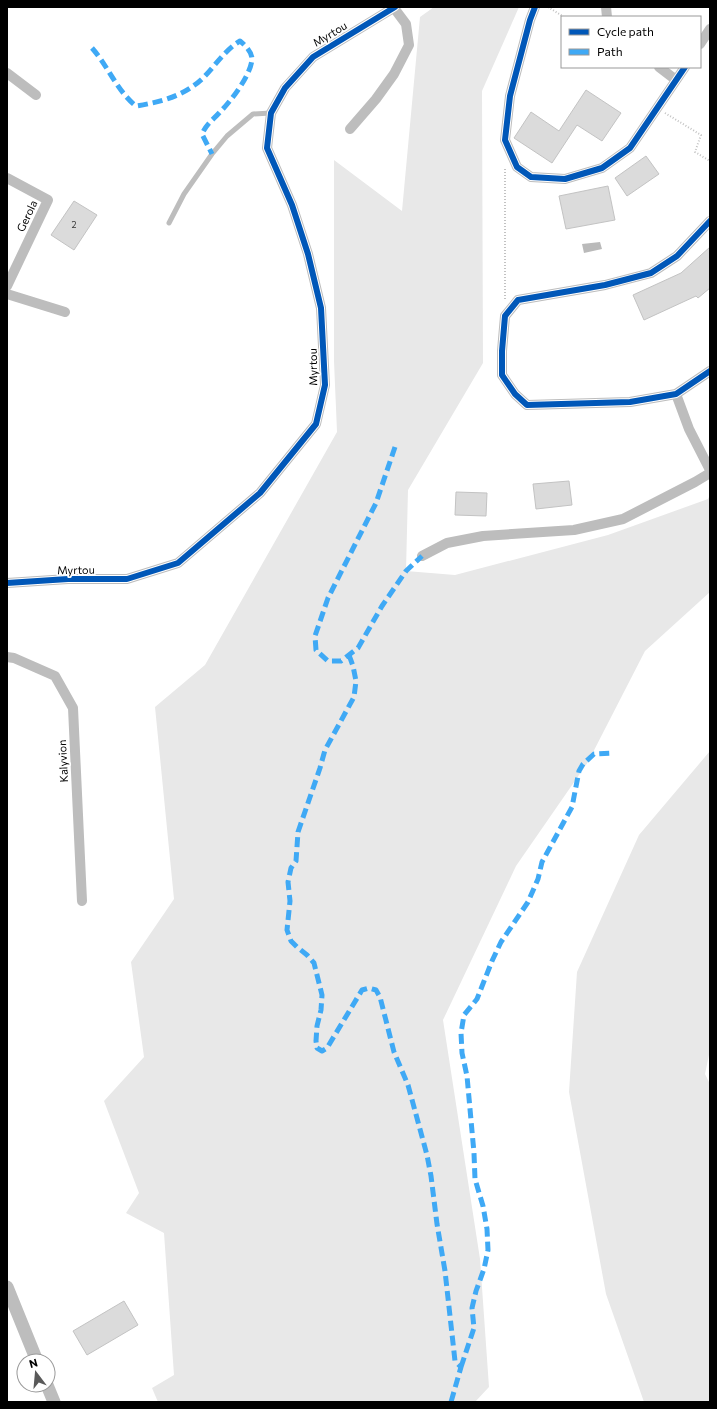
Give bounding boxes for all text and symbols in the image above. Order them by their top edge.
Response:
legend [561,16,701,68]
street label: Myrtou [310,18,349,49]
text: Cycle path [597,24,654,38]
text: Path [597,44,623,58]
street label: Gerola [14,198,39,234]
house number: 2 [72,219,77,230]
street label: Myrtou [306,348,319,386]
street label: Myrtou [57,563,95,576]
street label: Kalyvion [55,739,70,783]
north arrow [16,1353,56,1393]
text: N [27,1356,39,1370]

